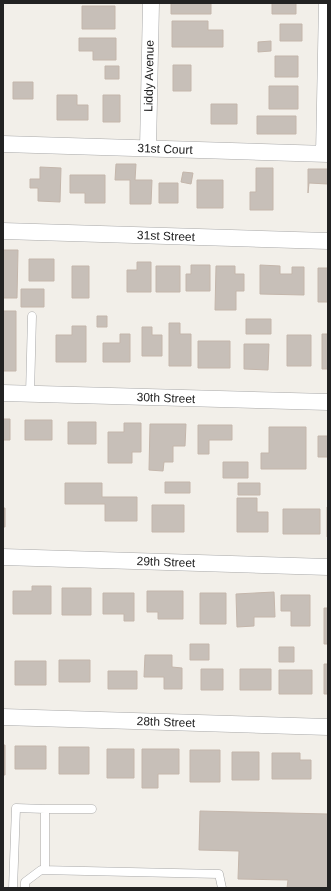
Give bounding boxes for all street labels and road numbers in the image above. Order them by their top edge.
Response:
street label: Liddy Avenue [141,40,157,112]
street label: 31st Court [137,141,194,157]
street label: 31st Street [137,228,196,244]
street label: 30th Street [136,390,196,406]
street label: 29th Street [136,554,196,570]
street label: 28th Street [136,714,196,730]

